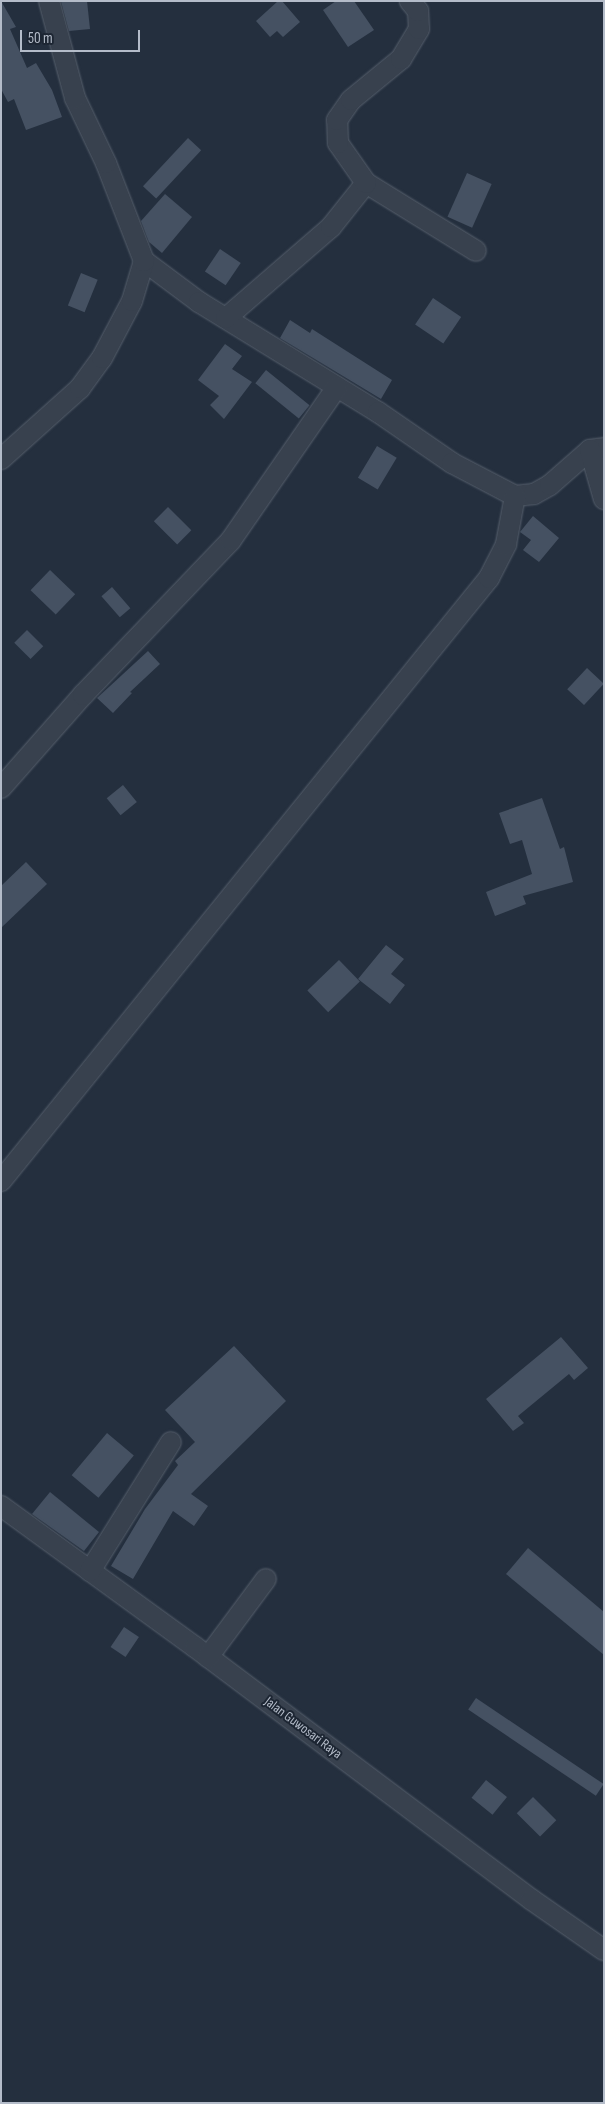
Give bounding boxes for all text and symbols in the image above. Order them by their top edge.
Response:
scale bar [22,20,142,52]
text: 50 m [28,29,53,48]
street label: Jalan Guwosari Raya [261,1694,345,1762]

